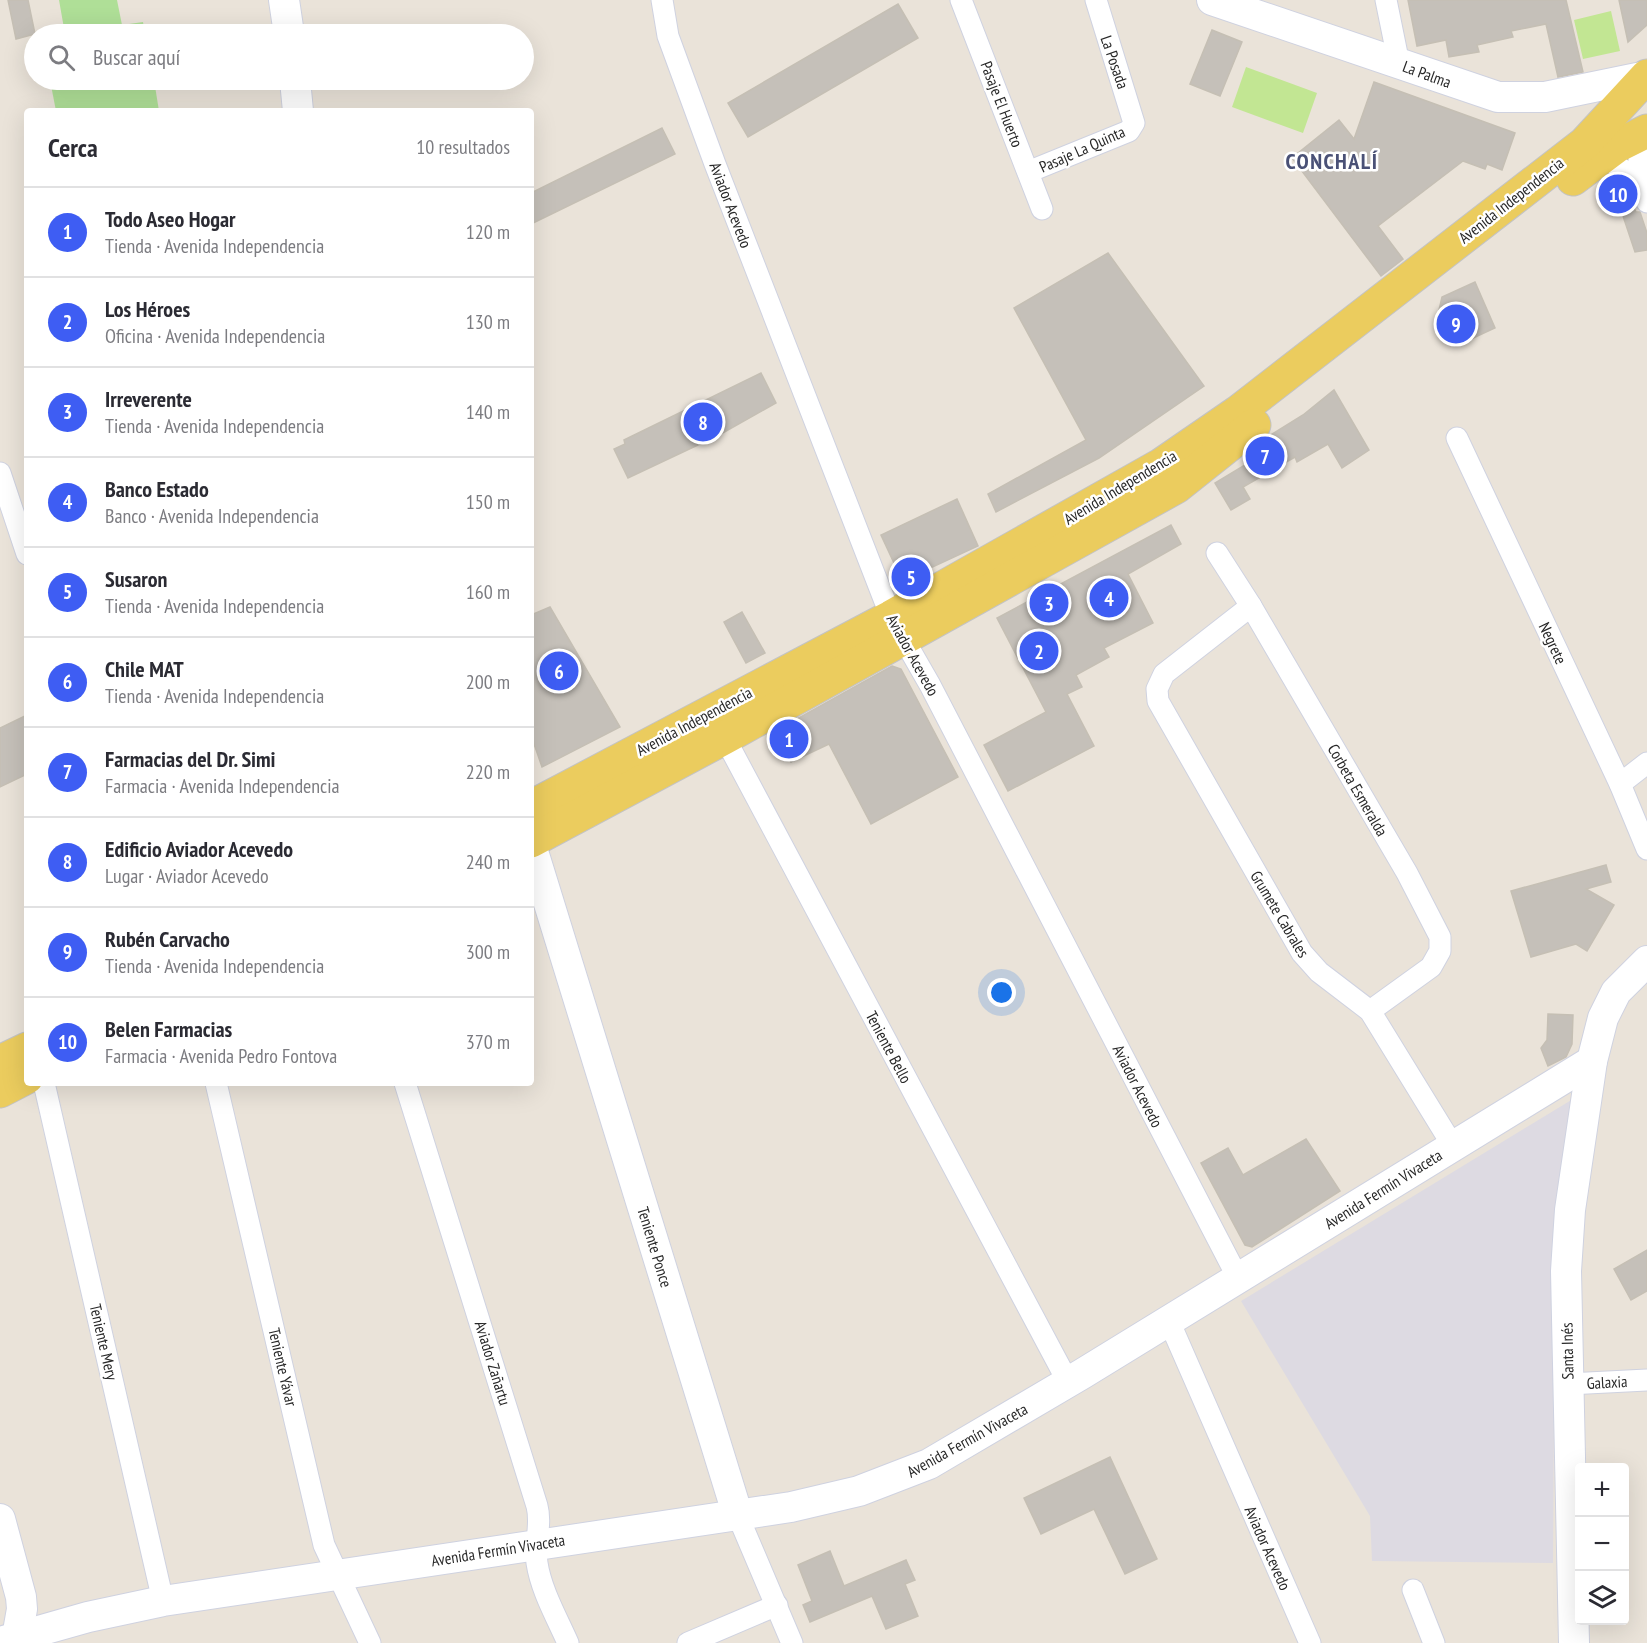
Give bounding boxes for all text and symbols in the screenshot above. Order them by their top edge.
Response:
search box [24,24,534,90]
street label: La Posada [1097,33,1133,91]
icon: search [45,41,78,74]
text: Buscar aquí [93,43,180,71]
street label: La Palma [1400,56,1454,92]
street label: Pasaje El Huerto [976,58,1028,150]
street label: Pasaje La Quinta [1036,121,1128,177]
text: Cerca [48,131,98,164]
text: 10 resultados [416,134,510,160]
district label: CONCHALÍ [1286,147,1378,175]
street label: Avenida Independencia [1454,153,1568,247]
street label: Aviador Acevedo [706,159,757,251]
pin: 10 [1598,172,1638,216]
text: Todo Aseo Hogar [105,205,235,233]
text: 1 [63,219,72,245]
text: 120 m [466,219,510,245]
text: Tienda · Avenida Independencia [105,233,324,259]
text: Los Héroes [105,295,190,323]
pin: 9 [1436,302,1476,346]
text: 2 [63,309,72,335]
text: 130 m [466,309,510,335]
text: Oficina · Avenida Independencia [105,323,325,349]
text: Irreverente [105,385,192,413]
text: 3 [63,399,72,425]
text: 140 m [466,399,510,425]
pin: 8 [684,400,722,444]
text: Tienda · Avenida Independencia [105,413,324,439]
pin: 7 [1246,434,1284,478]
street label: Avenida Independencia [1060,445,1180,529]
text: Banco Estado [105,475,209,503]
text: 4 [63,489,72,515]
text: 150 m [466,489,510,515]
text: Banco · Avenida Independencia [105,503,319,529]
pin: 5 [892,554,930,600]
text: Susaron [105,565,167,593]
pin: 4 [1090,576,1128,620]
text: 5 [63,579,72,605]
text: 160 m [466,579,510,605]
pin: 3 [1030,580,1068,626]
text: Tienda · Avenida Independencia [105,593,324,619]
street label: Aviador Acevedo [882,611,944,699]
street label: Negrete [1535,619,1571,667]
pin: 2 [1020,628,1058,674]
pin: 6 [540,648,578,694]
text: Chile MAT [105,655,184,683]
text: 6 [63,669,72,695]
text: 200 m [466,669,510,695]
street label: Avenida Independencia [633,682,755,760]
text: Tienda · Avenida Independencia [105,683,324,709]
pin: 1 [770,716,808,762]
street label: Corbeta Esmeralda [1324,740,1392,840]
text: Farmacias del Dr. Simi [105,745,276,773]
text: 7 [63,759,72,785]
text: 220 m [466,759,510,785]
text: Farmacia · Avenida Independencia [105,773,340,799]
text: Edificio Aviador Acevedo [105,835,293,863]
text: 8 [63,849,72,875]
text: 240 m [466,849,510,875]
text: Lugar · Aviador Acevedo [105,863,269,889]
street label: Grumete Cabrales [1246,867,1314,961]
text: Rubén Carvacho [105,925,230,953]
text: 9 [63,939,72,965]
text: 300 m [466,939,510,965]
text: Tienda · Avenida Independencia [105,953,324,979]
your location [987,978,1016,1007]
street label: Teniente Bello [862,1007,916,1087]
text: Belen Farmacias [105,1015,232,1043]
text: 10 [58,1029,77,1055]
text: 370 m [466,1029,510,1055]
street label: Aviador Acevedo [1109,1041,1167,1131]
text: Farmacia · Avenida Pedro Fontova [105,1043,337,1069]
street label: Avenida Fermín Vivaceta [1320,1145,1446,1233]
street label: Teniente Ponce [633,1204,677,1290]
street label: Teniente Mery [86,1302,122,1382]
street label: Aviador Zañartu [471,1318,515,1408]
street label: Santa Inés [1557,1322,1577,1380]
street label: Teniente Yávar [264,1326,302,1409]
street label: Galaxia [1586,1371,1628,1393]
street label: Avenida Fermín Vivaceta [903,1399,1031,1481]
map controls [1575,1463,1629,1625]
button: + [1575,1463,1629,1517]
street label: Aviador Acevedo [1241,1503,1296,1593]
button: − [1575,1517,1629,1571]
street label: Avenida Fermín Vivaceta [430,1530,566,1570]
button: layers [1575,1571,1629,1625]

